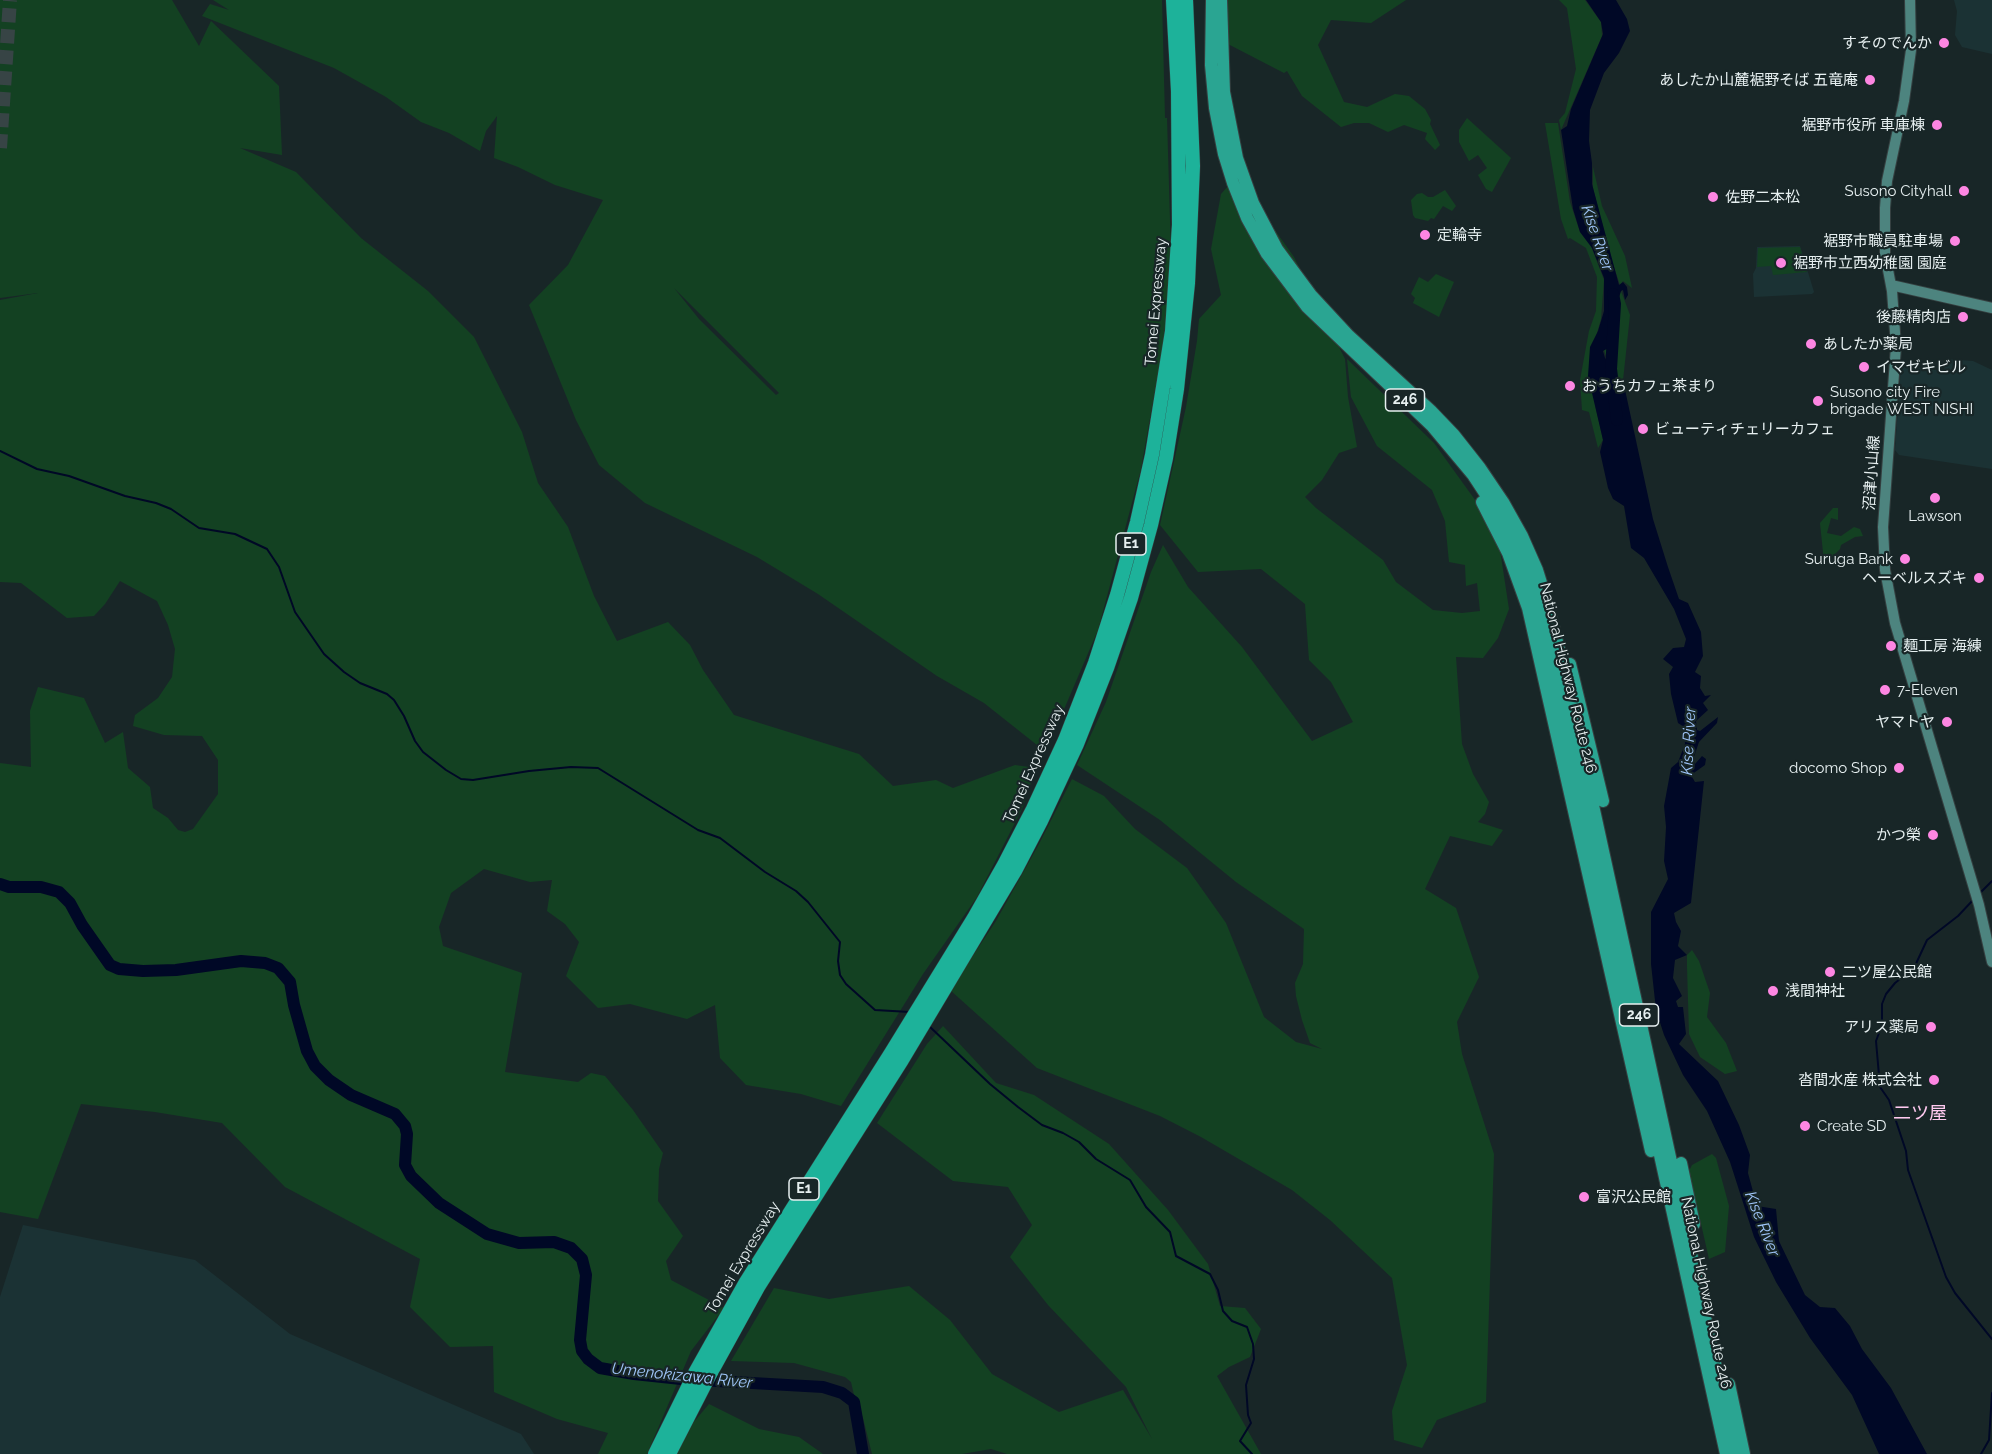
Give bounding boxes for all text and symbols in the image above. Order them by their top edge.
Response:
place label: すそのでんか [1842,34,1932,52]
marker: すそのでんか [1937,36,1951,50]
place label: あしたか山麓裾野そば 五竜庵 [1659,71,1858,89]
marker: あしたか山麓裾野そば 五竜庵 [1863,73,1877,87]
place label: 裾野市役所 車庫棟 [1801,116,1925,134]
marker: 裾野市役所 車庫棟 [1930,118,1944,132]
place label: Susono Cityhall [1845,182,1952,200]
marker: Susono Cityhall [1957,184,1971,198]
place label: 佐野二本松 [1725,188,1800,206]
marker: 佐野二本松 [1706,190,1720,204]
water label: Kise River [1577,203,1617,273]
place label: 定輪寺 [1437,226,1482,244]
marker: 定輪寺 [1418,228,1432,242]
place label: 裾野市職員駐車場 [1823,232,1943,250]
marker: 裾野市職員駐車場 [1948,234,1962,248]
street label: Tomei Expressway [1141,237,1171,367]
place label: 裾野市立西幼稚園 園庭 [1793,254,1947,272]
marker: 裾野市立西幼稚園 園庭 [1774,256,1788,270]
place label: 後藤精肉店 [1876,308,1951,326]
marker: 後藤精肉店 [1956,310,1970,324]
place label: あしたか薬局 [1823,335,1913,353]
marker: あしたか薬局 [1804,337,1818,351]
place label: イマゼキビル [1876,358,1966,376]
marker: イマゼキビル [1857,360,1871,374]
place label: おうちカフェ茶まり [1582,377,1717,395]
marker: おうちカフェ茶まり [1563,379,1577,393]
place label: Susono city Fire brigade WEST NISHI [1830,383,1973,418]
road number: 246 [1386,389,1424,411]
marker: Susono city Fire brigade WEST NISHI [1811,394,1825,408]
place label: ビューティチェリーカフェ [1655,420,1835,438]
marker: ビューティチェリーカフェ [1636,422,1650,436]
street label: 沼津小山線 [1860,435,1884,511]
marker: Lawson [1928,491,1942,505]
place label: Lawson [1908,507,1962,525]
road number: E1 [1116,533,1146,555]
place label: Suruga Bank [1805,550,1893,568]
marker: Suruga Bank [1898,552,1912,566]
place label: ヘーベルスズキ [1862,569,1967,587]
marker: ヘーベルスズキ [1972,571,1986,585]
street label: National Highway Route 246 [1536,581,1600,775]
place label: 麺工房 海練 [1903,637,1982,655]
marker: 麺工房 海練 [1884,639,1898,653]
place label: 7-Eleven [1897,681,1958,699]
marker: 7-Eleven [1878,683,1892,697]
street label: Tomei Expressway [1000,702,1068,826]
water label: Kise River [1678,706,1700,776]
place label: ヤマトヤ [1875,713,1935,731]
marker: ヤマトヤ [1940,715,1954,729]
place label: docomo Shop [1789,759,1887,777]
marker: docomo Shop [1892,761,1906,775]
place label: かつ榮 [1876,826,1921,844]
marker: かつ榮 [1926,828,1940,842]
place label: 二ツ屋公民館 [1842,963,1932,981]
marker: 二ツ屋公民館 [1823,965,1837,979]
place label: 浅間神社 [1785,982,1845,1000]
marker: 浅間神社 [1766,984,1780,998]
road number: 246 [1620,1004,1658,1026]
place label: アリス薬局 [1844,1018,1919,1036]
marker: アリス薬局 [1924,1020,1938,1034]
place label: 沓間水産 株式会社 [1798,1071,1922,1089]
marker: 沓間水産 株式会社 [1927,1073,1941,1087]
district label: 二ツ屋 [1893,1103,1947,1125]
place label: Create SD [1817,1117,1887,1135]
marker: Create SD [1798,1119,1812,1133]
road number: E1 [789,1178,819,1200]
place label: 富沢公民館 [1596,1188,1671,1206]
water label: Kise River [1740,1189,1784,1259]
marker: 富沢公民館 [1577,1190,1591,1204]
street label: National Highway Route 246 [1677,1195,1735,1391]
street label: Tomei Expressway [702,1198,784,1318]
water label: Umenokizawa River [611,1359,753,1393]

